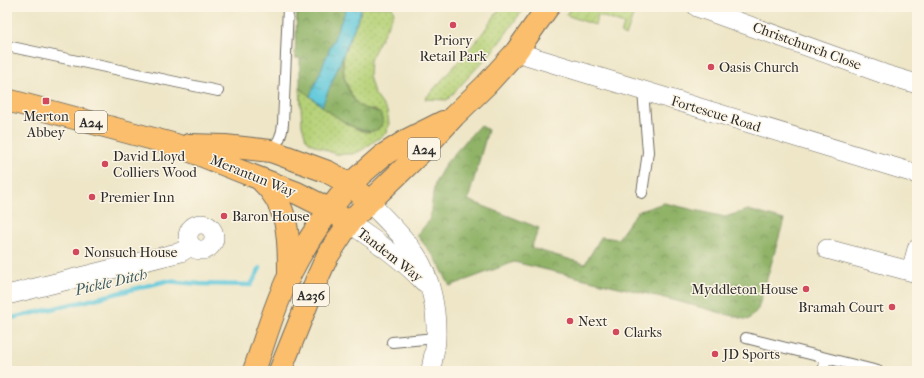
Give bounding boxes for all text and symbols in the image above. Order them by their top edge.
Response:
street label: Christchurch Close [750,18,864,74]
marker: Priory Retail Park [448,20,458,30]
place label: Priory Retail Park [419,32,487,65]
place label: Oasis Church [719,59,799,76]
marker: Oasis Church [706,62,716,72]
street label: Fortescue Road [669,92,763,136]
marker: Merton Abbey [41,96,51,106]
place label: Merton Abbey [23,108,69,141]
road number: A24 [75,111,107,133]
road number: A24 [408,138,440,160]
place label: David Lloyd Colliers Wood [113,148,197,181]
street label: Merantun Way [208,151,299,201]
marker: David Lloyd Colliers Wood [100,159,110,169]
place label: Premier Inn [100,189,175,206]
marker: Premier Inn [87,192,97,202]
place label: Baron House [232,208,310,225]
marker: Baron House [219,211,229,221]
street label: Tandem Way [354,224,427,286]
place label: Nonsuch House [84,244,177,261]
marker: Nonsuch House [71,247,81,257]
water label: Pickle Ditch [72,265,149,299]
place label: Myddleton House [692,281,798,298]
road number: A236 [293,284,329,306]
marker: Myddleton House [801,284,811,294]
place label: Bramah Court [798,299,884,316]
marker: Bramah Court [887,302,897,312]
place label: Next [578,313,607,330]
marker: Next [565,316,575,326]
place label: Clarks [624,324,662,341]
marker: Clarks [611,327,621,337]
place label: JD Sports [722,346,780,363]
marker: JD Sports [710,349,720,359]

